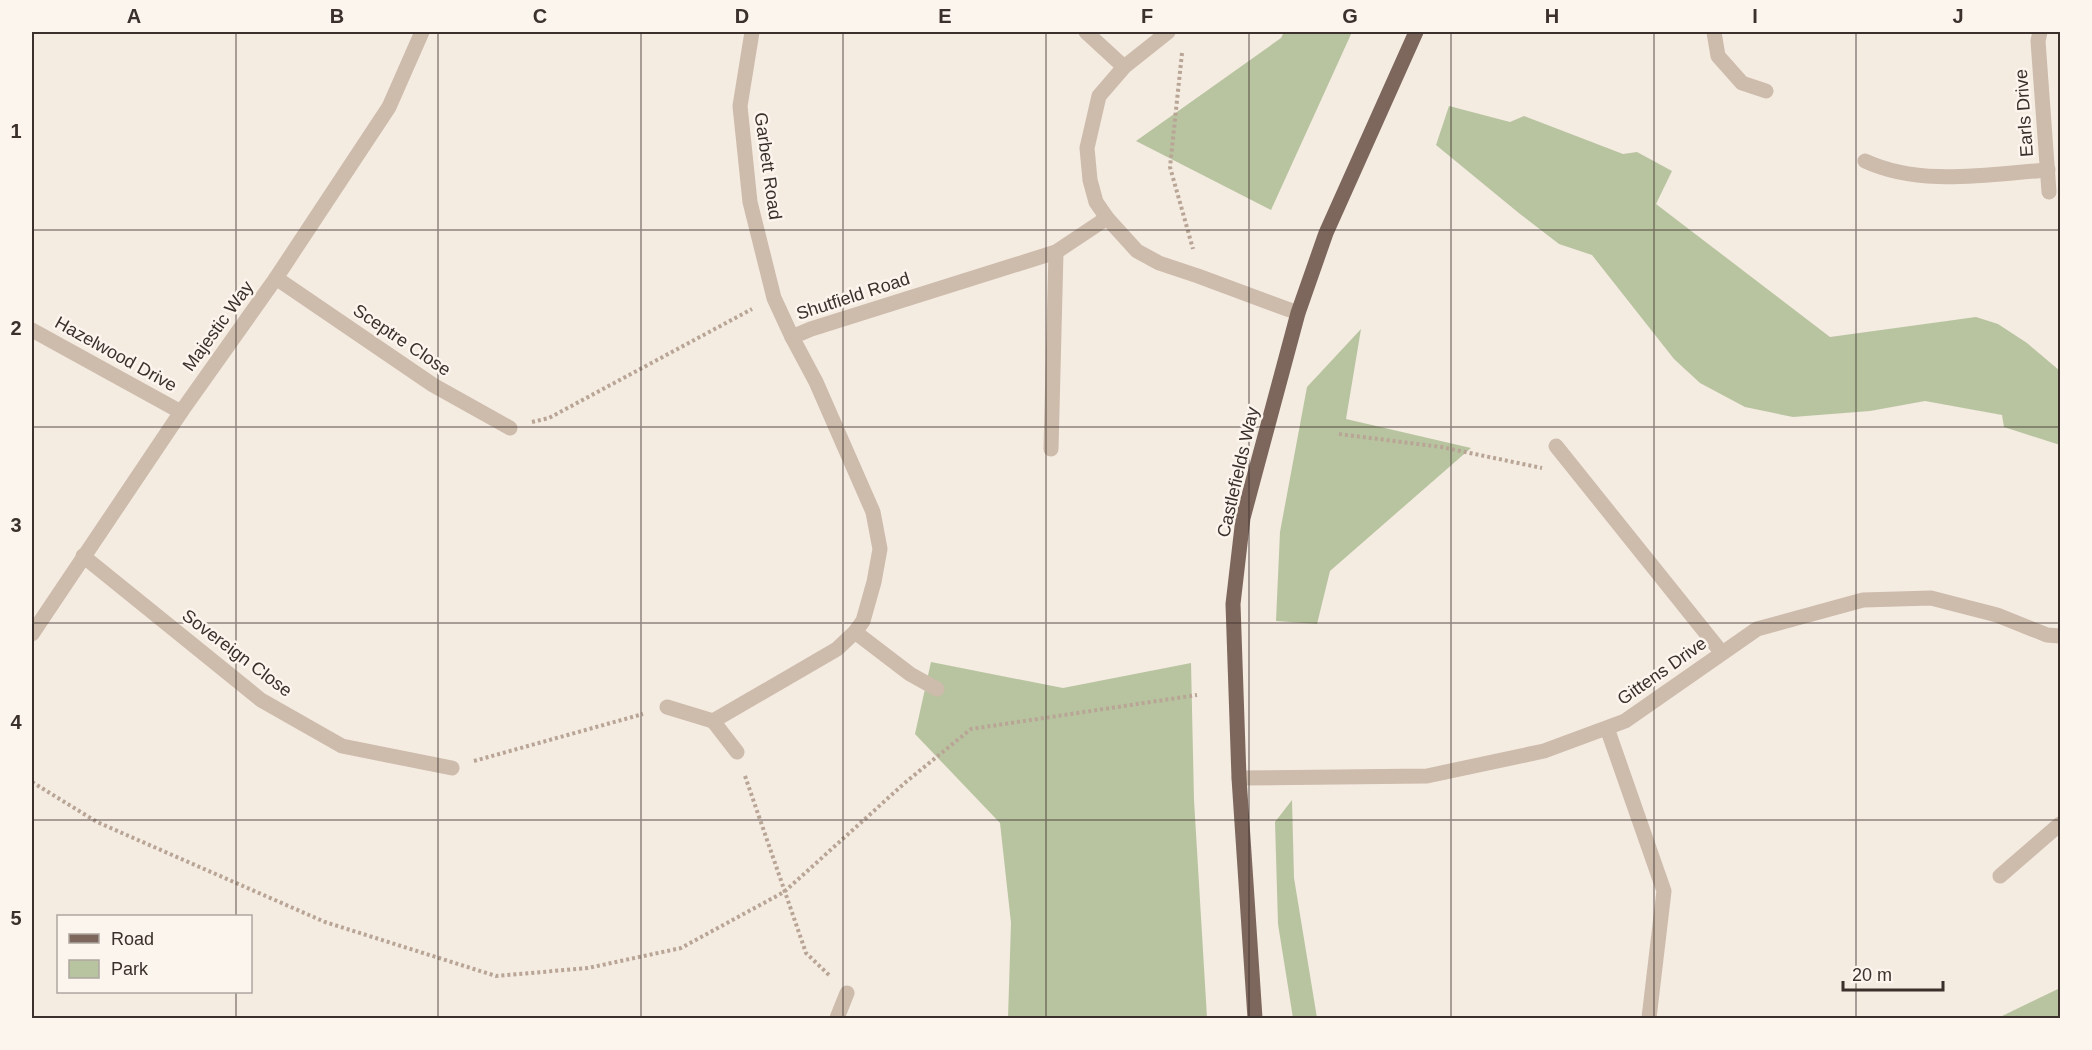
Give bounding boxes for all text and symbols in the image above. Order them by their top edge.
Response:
text: A [127,5,141,27]
text: B [330,5,344,27]
text: C [533,5,547,27]
text: D [735,5,749,27]
text: E [938,5,952,27]
text: F [1141,5,1153,27]
text: G [1342,5,1358,27]
text: H [1545,5,1559,27]
text: I [1752,5,1758,27]
text: J [1952,5,1964,27]
street label: Earls Drive [2011,68,2037,158]
street label: Garbett Road [751,111,785,221]
text: 1 [10,120,22,142]
street label: Shutfield Road [794,268,912,324]
street label: Majestic Way [179,277,257,375]
street label: Sceptre Close [350,300,454,380]
street label: Hazelwood Drive [52,312,180,396]
text: 2 [10,317,22,339]
street label: Castlefields Way [1213,405,1263,539]
text: 3 [10,514,22,536]
street label: Sovereign Close [178,605,296,701]
street label: Gittens Drive [1614,633,1710,709]
text: 4 [10,711,22,733]
text: 5 [10,907,22,929]
legend [57,915,252,993]
text: Road [111,929,154,949]
scale bar [1843,954,1944,992]
text: Park [111,959,149,979]
text: 20 m [1852,965,1892,985]

